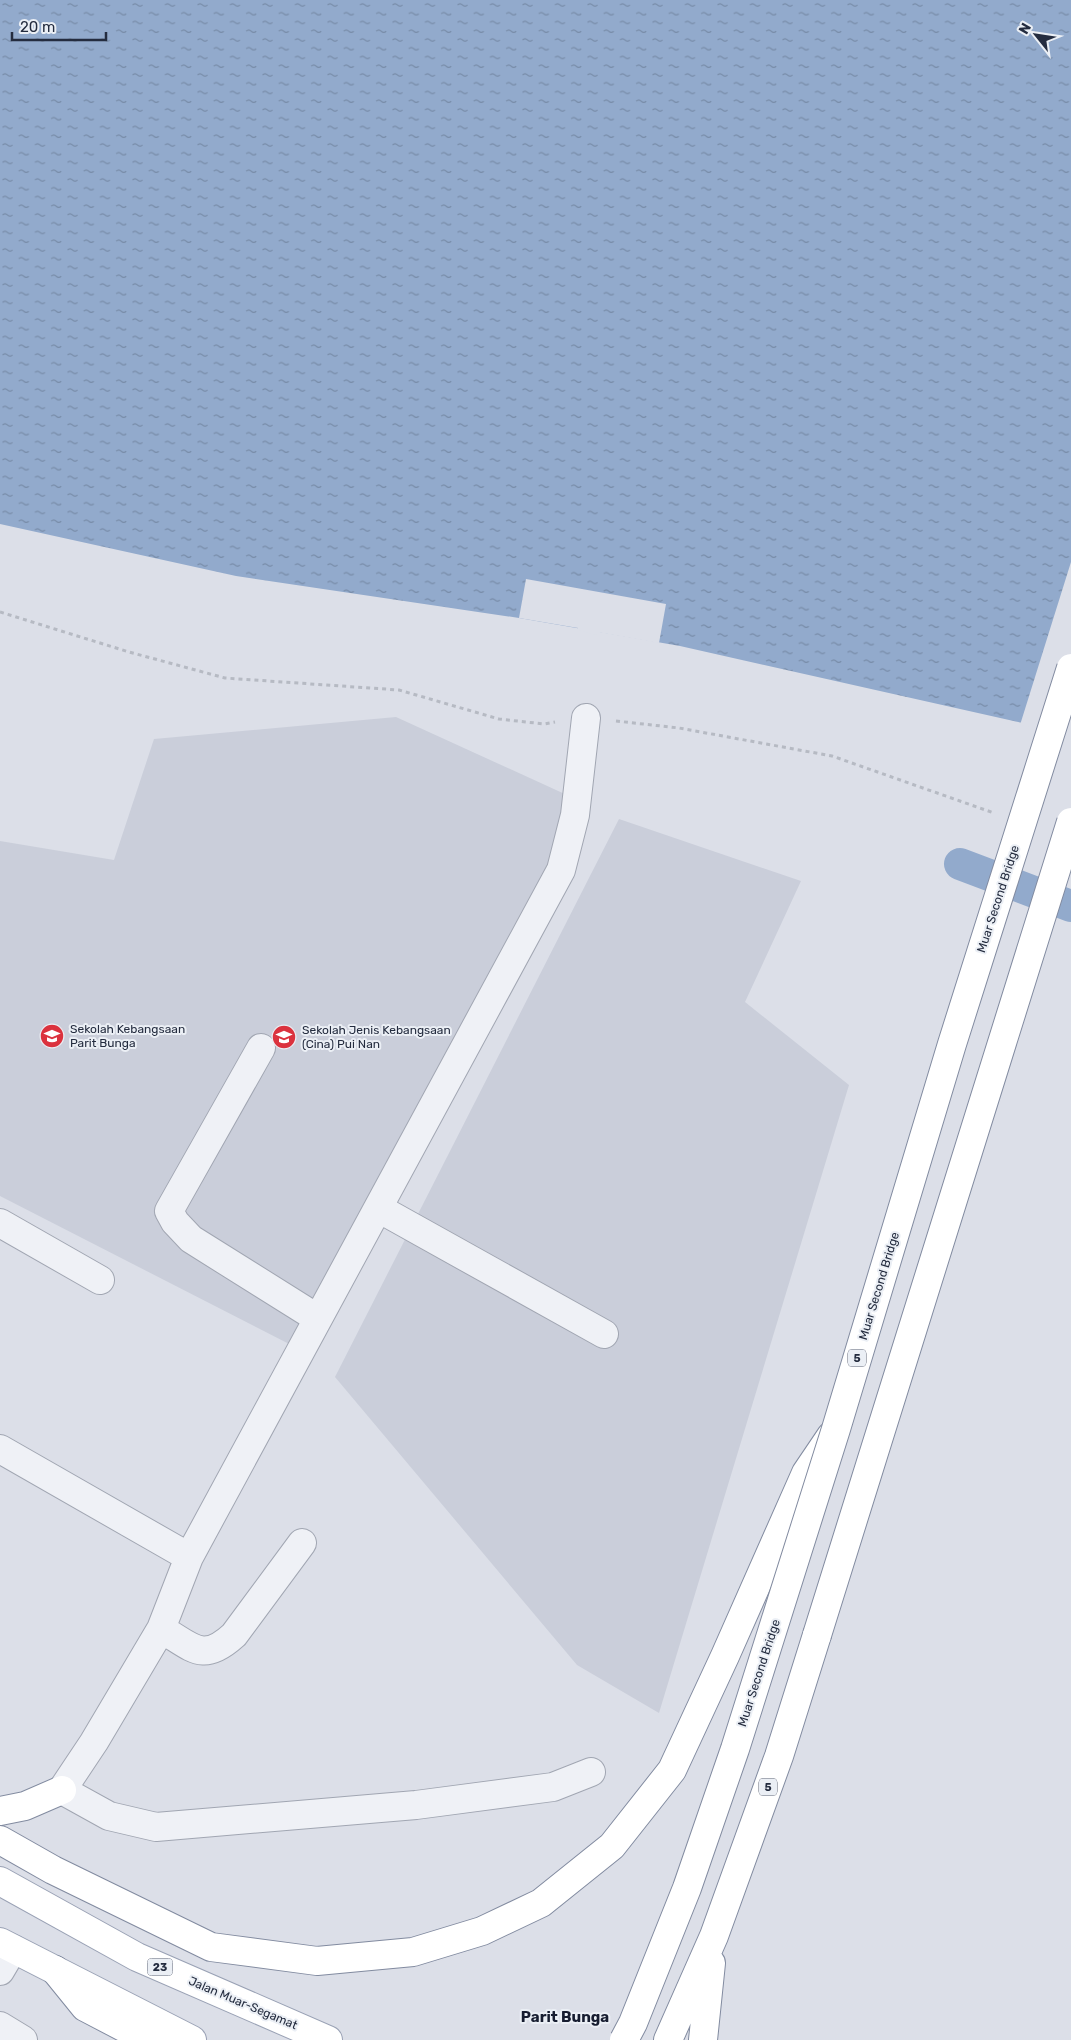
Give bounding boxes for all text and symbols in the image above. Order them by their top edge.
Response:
scale bar [12,10,106,42]
north arrow [1011,10,1061,60]
text: 20 m [20,18,55,36]
text: N [1015,20,1035,37]
street label: Muar Second Bridge [974,843,1022,955]
place label: Sekolah Kebangsaan Parit Bunga [70,1022,185,1050]
school or university icon: Sekolah Kebangsaan Parit Bunga [39,1023,65,1049]
place label: Sekolah Jenis Kebangsaan (Cina) Pui Nan [302,1023,451,1051]
school or university icon: Sekolah Jenis Kebangsaan (Cina) Pui Nan [271,1024,297,1050]
street label: Muar Second Bridge [856,1230,902,1342]
road number: 5 [848,1350,866,1366]
street label: Muar Second Bridge [735,1617,783,1729]
road number: 5 [759,1778,777,1795]
road number: 23 [148,1958,172,1975]
street label: Jalan Muar-Segamat [186,1974,300,2032]
district label: Parit Bunga [521,2008,609,2026]

